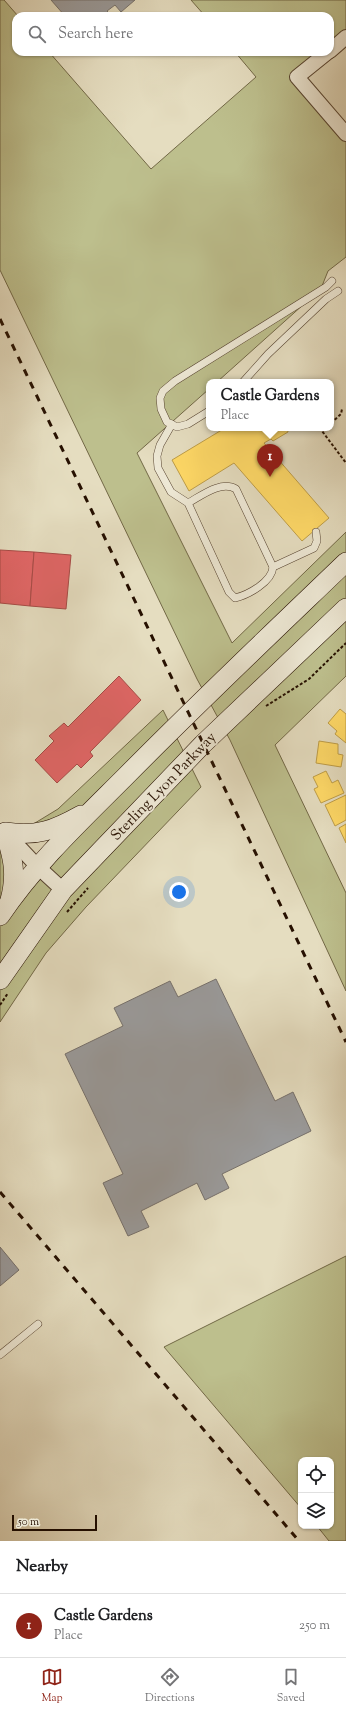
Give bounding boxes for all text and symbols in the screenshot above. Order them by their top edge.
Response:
search box [12,12,334,56]
icon: search [26,23,48,45]
text: Search here [58,24,133,45]
popup [206,379,334,431]
text: Castle Gardens [221,386,319,407]
text: Place [221,407,249,425]
pin: 1 [257,444,283,477]
street label: Sterling Lyon Parkway [106,728,222,846]
your location [169,882,189,902]
map controls [298,1457,334,1529]
button: locate [298,1457,334,1493]
button: layers [298,1493,334,1529]
scale bar [12,1513,97,1532]
text: 50 m [18,1514,39,1530]
text: Nearby [16,1555,68,1579]
text: Castle Gardens [54,1606,153,1627]
text: 1 [27,1617,31,1635]
text: 250 m [299,1617,330,1635]
text: Place [54,1627,83,1645]
tab: Map [41,1666,63,1706]
tab: Directions [145,1666,195,1706]
tab: Saved [277,1666,305,1706]

